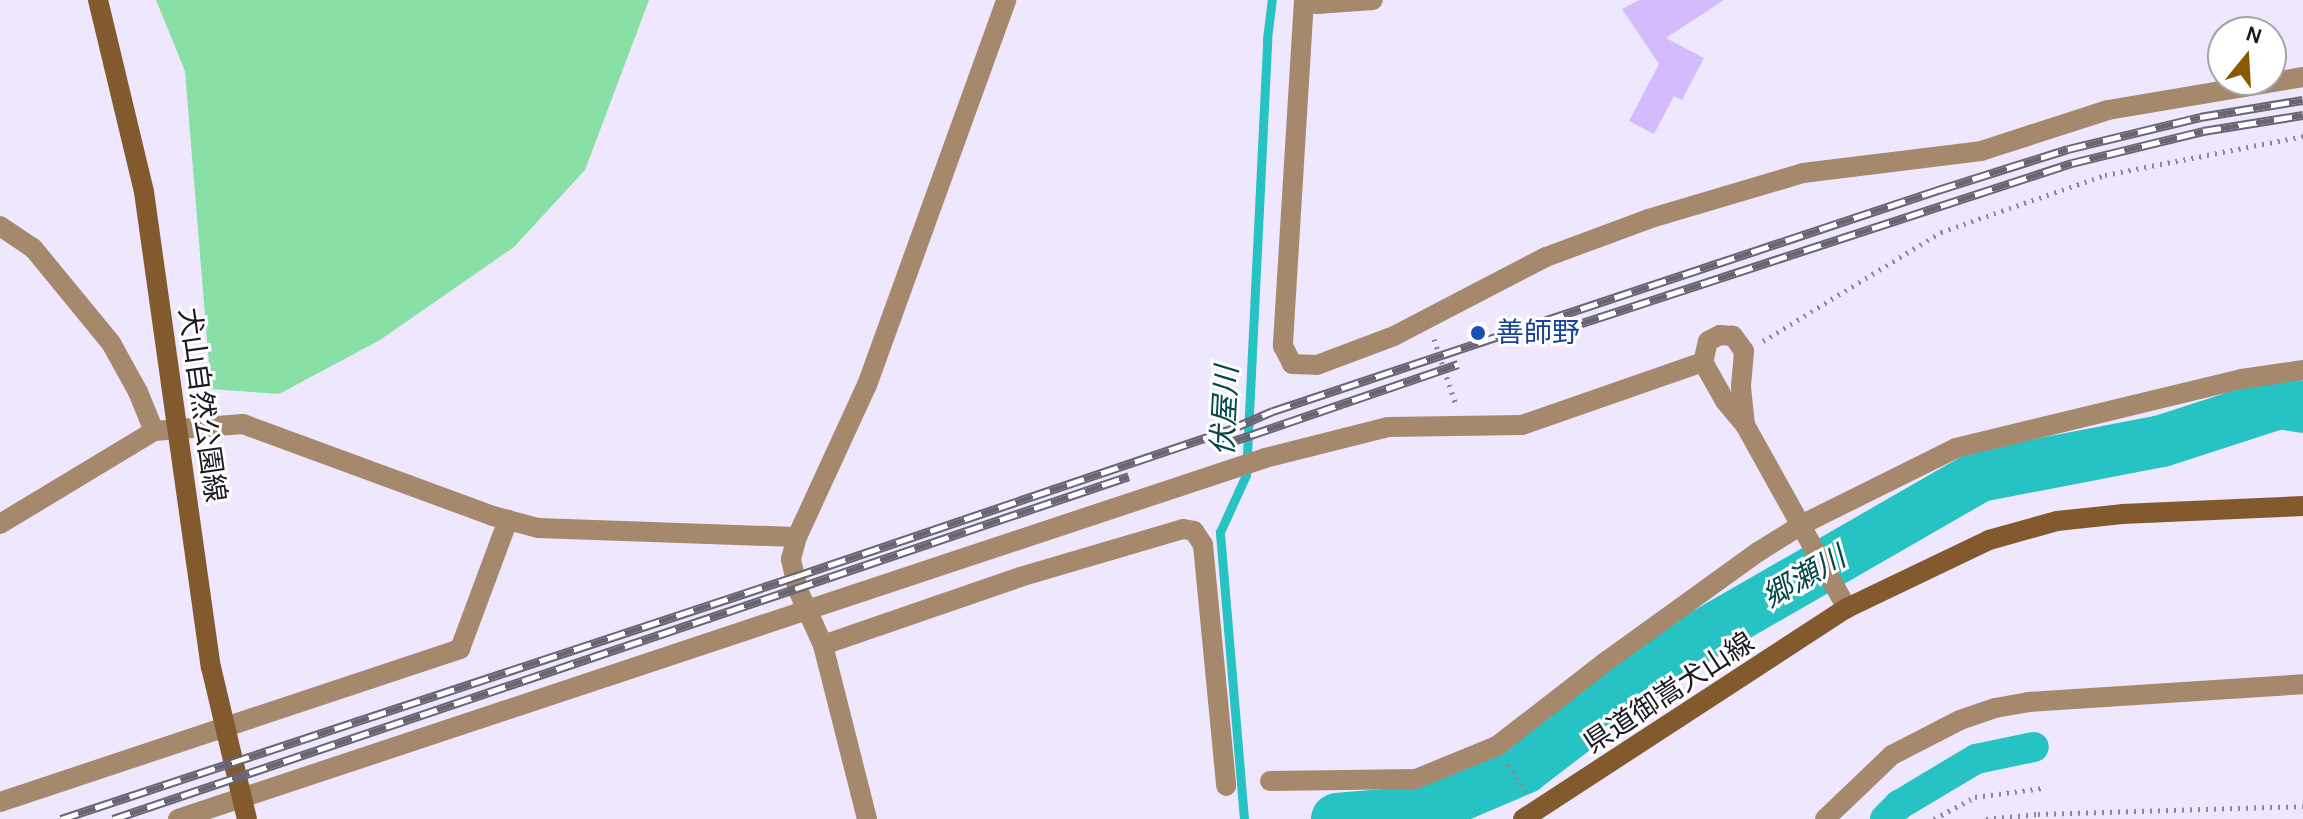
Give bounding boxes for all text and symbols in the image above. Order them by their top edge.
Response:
north arrow [2207,16,2287,96]
text: N [2242,20,2265,50]
street label: 犬山自然公園線 [172,306,232,504]
place label: 善師野 [1496,316,1580,350]
marker: 善師野 [1467,322,1489,344]
water label: 伏屋川 [1205,365,1245,457]
water label: 郷瀬川 [1756,539,1852,615]
street label: 県道御嵩犬山線 [1578,626,1760,760]

